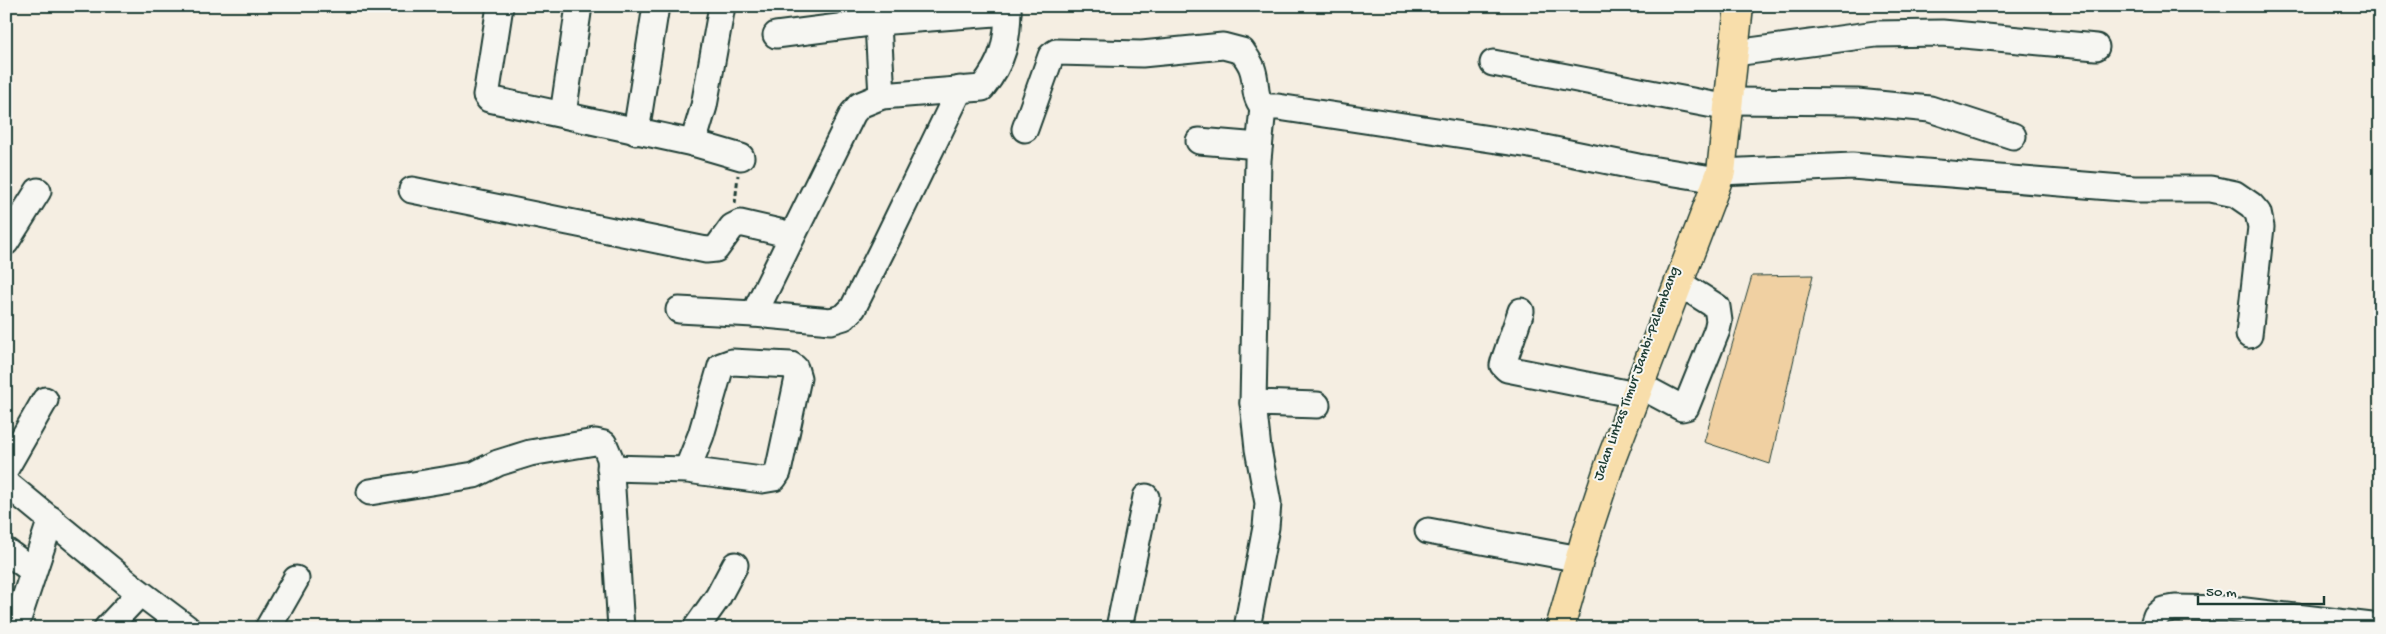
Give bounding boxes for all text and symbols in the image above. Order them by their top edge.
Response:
street label: Jalan Lintas Timur Jambi-Palembang [1590,264,1684,483]
scale bar [2198,574,2325,606]
text: 50 m [2206,584,2237,602]

